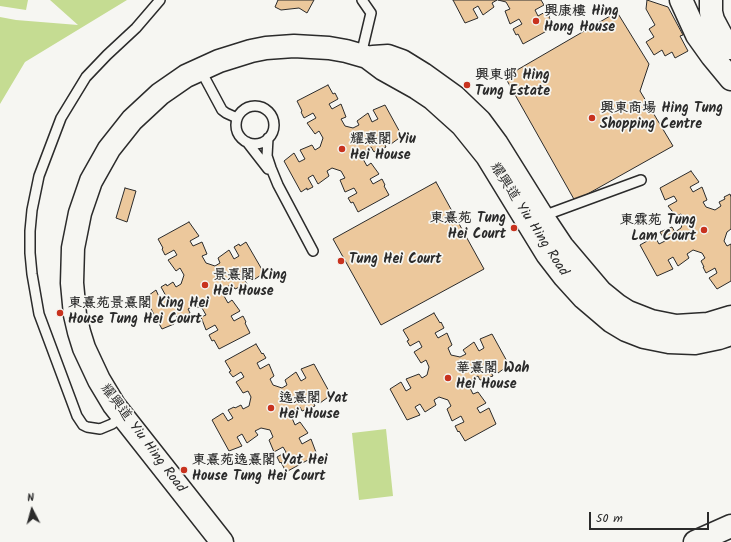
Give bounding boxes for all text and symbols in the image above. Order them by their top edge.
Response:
place label: 興康樓 Hing Hong House [544,5,619,38]
marker: 興康樓 Hing Hong House [531,16,541,26]
place label: 興東邨 Hing Tung Estate [475,69,550,102]
marker: 興東邨 Hing Tung Estate [462,80,472,90]
place label: 興東商場 Hing Tung Shopping Centre [600,102,723,134]
marker: 興東商場 Hing Tung Shopping Centre [587,113,597,123]
place label: 耀熹閣 Yiu Hei House [350,133,416,166]
marker: 耀熹閣 Yiu Hei House [337,144,347,154]
street label: 耀興道 Yiu Hing Road [485,160,571,280]
place label: 東熹苑 Tung Hei Court [430,212,506,244]
place label: 東霖苑 Tung Lam Court [620,214,696,246]
marker: 東熹苑 Tung Hei Court [509,223,519,233]
marker: 東霖苑 Tung Lam Court [699,225,709,235]
place label: Tung Hei Court [349,253,441,269]
marker: Tung Hei Court [336,256,346,266]
place label: 景熹閣 King Hei House [213,269,287,302]
marker: 景熹閣 King Hei House [200,280,210,290]
place label: 東熹苑景熹閣 King Hei House Tung Hei Court [68,297,209,330]
marker: 東熹苑景熹閣 King Hei House Tung Hei Court [55,308,65,318]
place label: 華熹閣 Wah Hei House [456,362,529,394]
marker: 華熹閣 Wah Hei House [443,373,453,383]
street label: 耀興道 Yiu Hing Road [96,381,188,497]
place label: 逸熹閣 Yat Hei House [279,392,348,424]
marker: 逸熹閣 Yat Hei House [266,403,276,413]
place label: 東熹苑逸熹閣 Yat Hei House Tung Hei Court [192,454,328,486]
marker: 東熹苑逸熹閣 Yat Hei House Tung Hei Court [179,465,189,475]
text: N [26,489,35,507]
north arrow [12,490,52,530]
scale bar [591,504,711,530]
text: 50 m [596,509,623,528]

